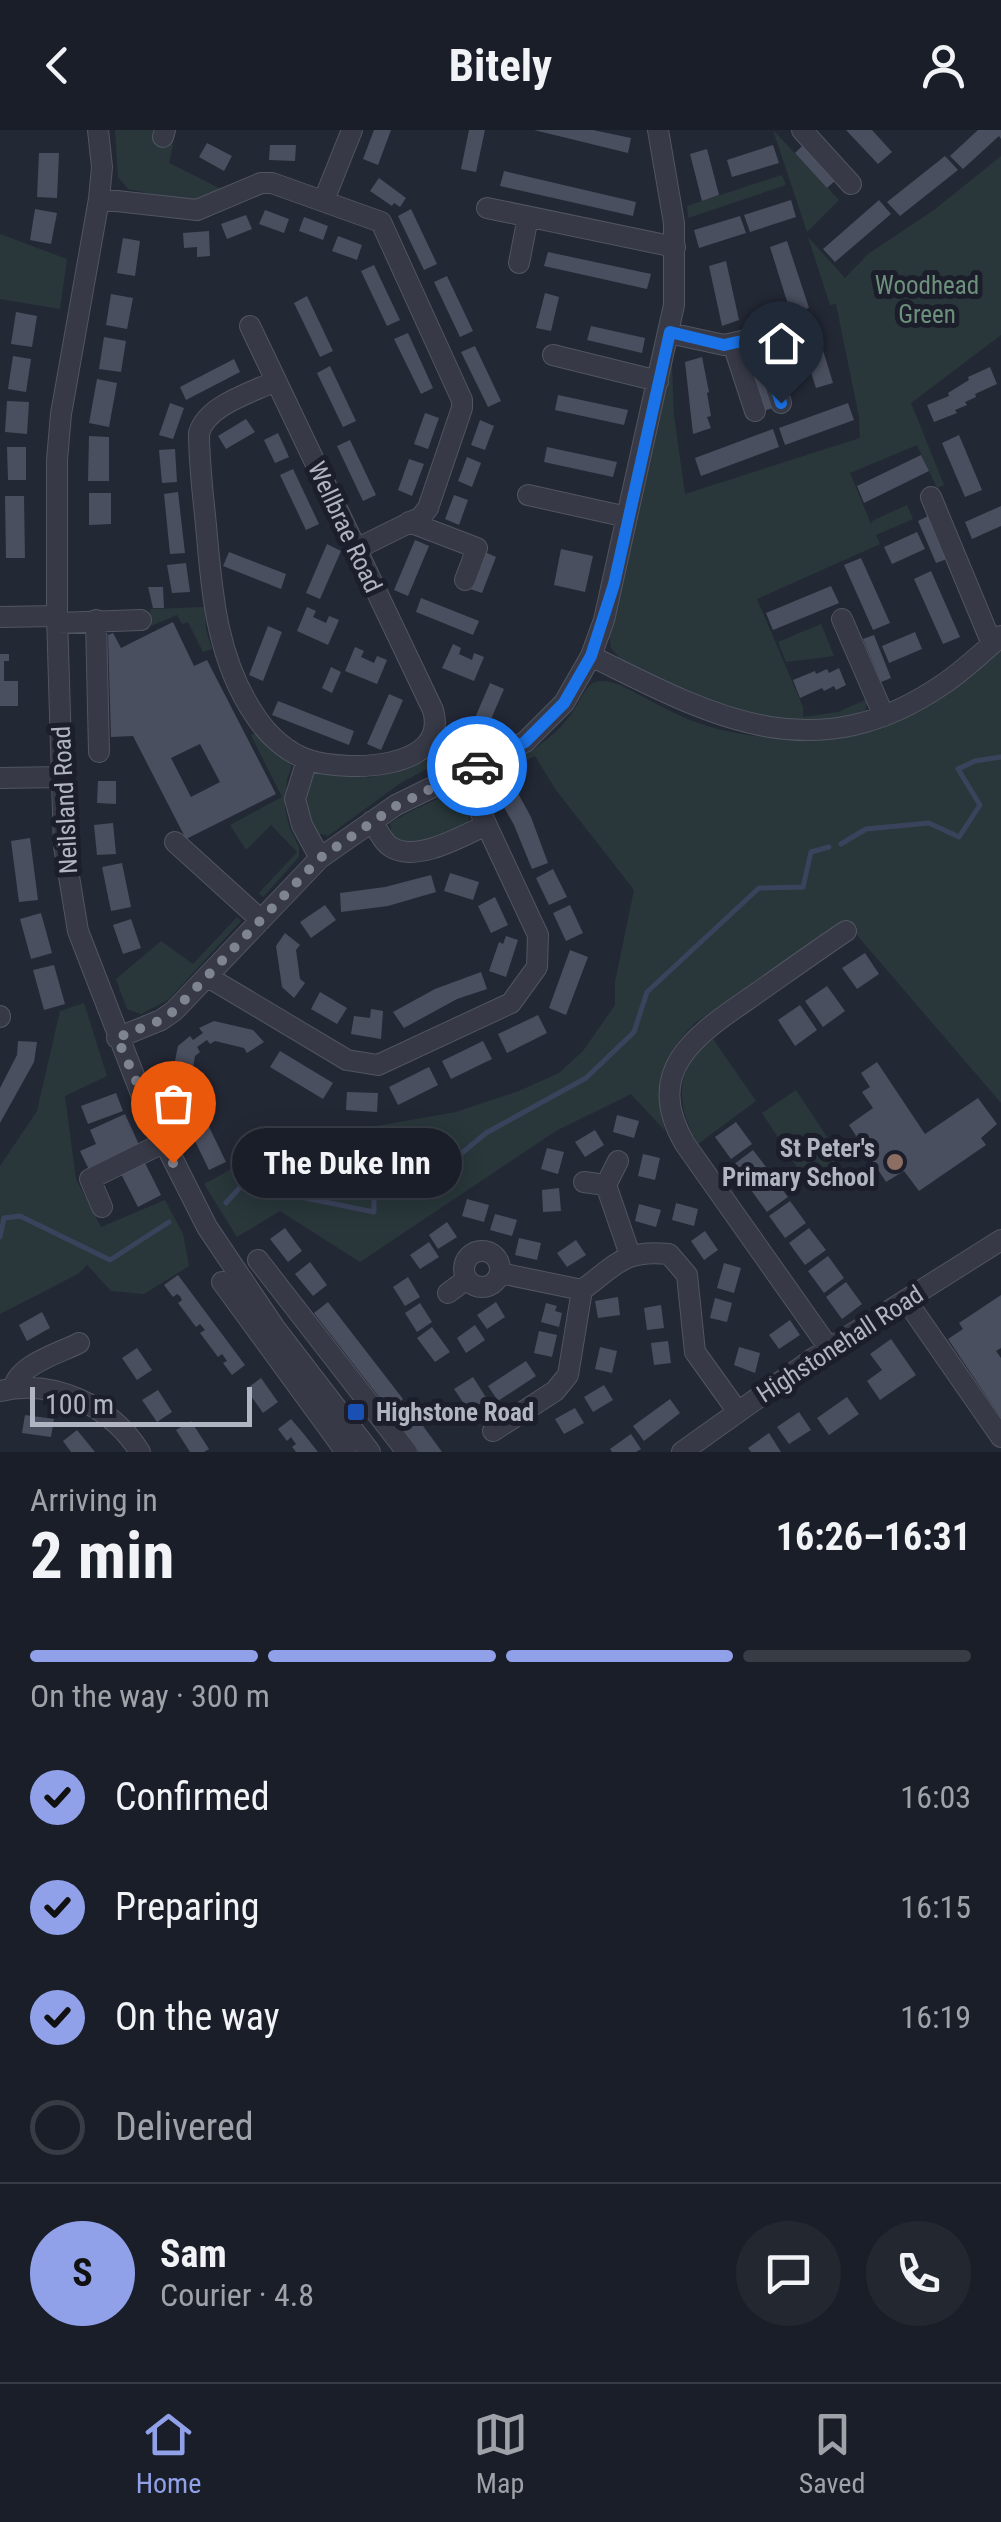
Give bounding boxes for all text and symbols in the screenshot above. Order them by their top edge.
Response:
icon: back [30,38,85,93]
icon: person [916,38,971,93]
text: Bitely [449,39,552,92]
park label: Woodhead Green [875,271,979,329]
pin [739,301,824,404]
icon: home [754,316,809,371]
street label: Wellbrae Road [302,457,388,597]
courier [427,716,527,816]
street label: Neilsland Road [47,725,83,875]
icon: car [450,739,505,794]
pin [131,1061,216,1164]
icon: bag [146,1076,201,1131]
callout: The Duke Inn [233,1128,463,1198]
place label: St Peter's Primary School [722,1134,875,1192]
text: The Duke Inn [263,1144,431,1182]
marker: St Peter's Primary School [884,1151,906,1173]
street label: Highstonehall Road [752,1280,928,1408]
scale bar [30,1382,252,1426]
text: 100 m [45,1388,114,1421]
place label: Highstone Road [376,1398,534,1427]
marker: Highstone Road [345,1401,367,1423]
text: Arriving in [30,1481,158,1519]
text: 16:26–16:31 [776,1515,971,1559]
text: 2 min [30,1518,174,1594]
text: On the way · 300 m [30,1677,270,1715]
icon: check [30,1770,85,1825]
text: Confirmed [115,1775,270,1819]
text: 16:03 [900,1778,971,1816]
icon: check [30,1880,85,1935]
text: Preparing [115,1885,260,1929]
text: 16:15 [900,1888,971,1926]
icon: check [30,1990,85,2045]
text: On the way [115,1995,280,2039]
text: 16:19 [900,1998,971,2036]
text: Delivered [115,2105,254,2149]
button: chat [736,2221,841,2326]
button: phone [866,2221,971,2326]
text: Sam [160,2232,227,2276]
text: S [72,2251,93,2295]
text: Courier · 4.8 [160,2276,314,2314]
tab: Home [136,2407,201,2500]
tab: Map [473,2407,528,2500]
tab: Saved [799,2407,865,2500]

